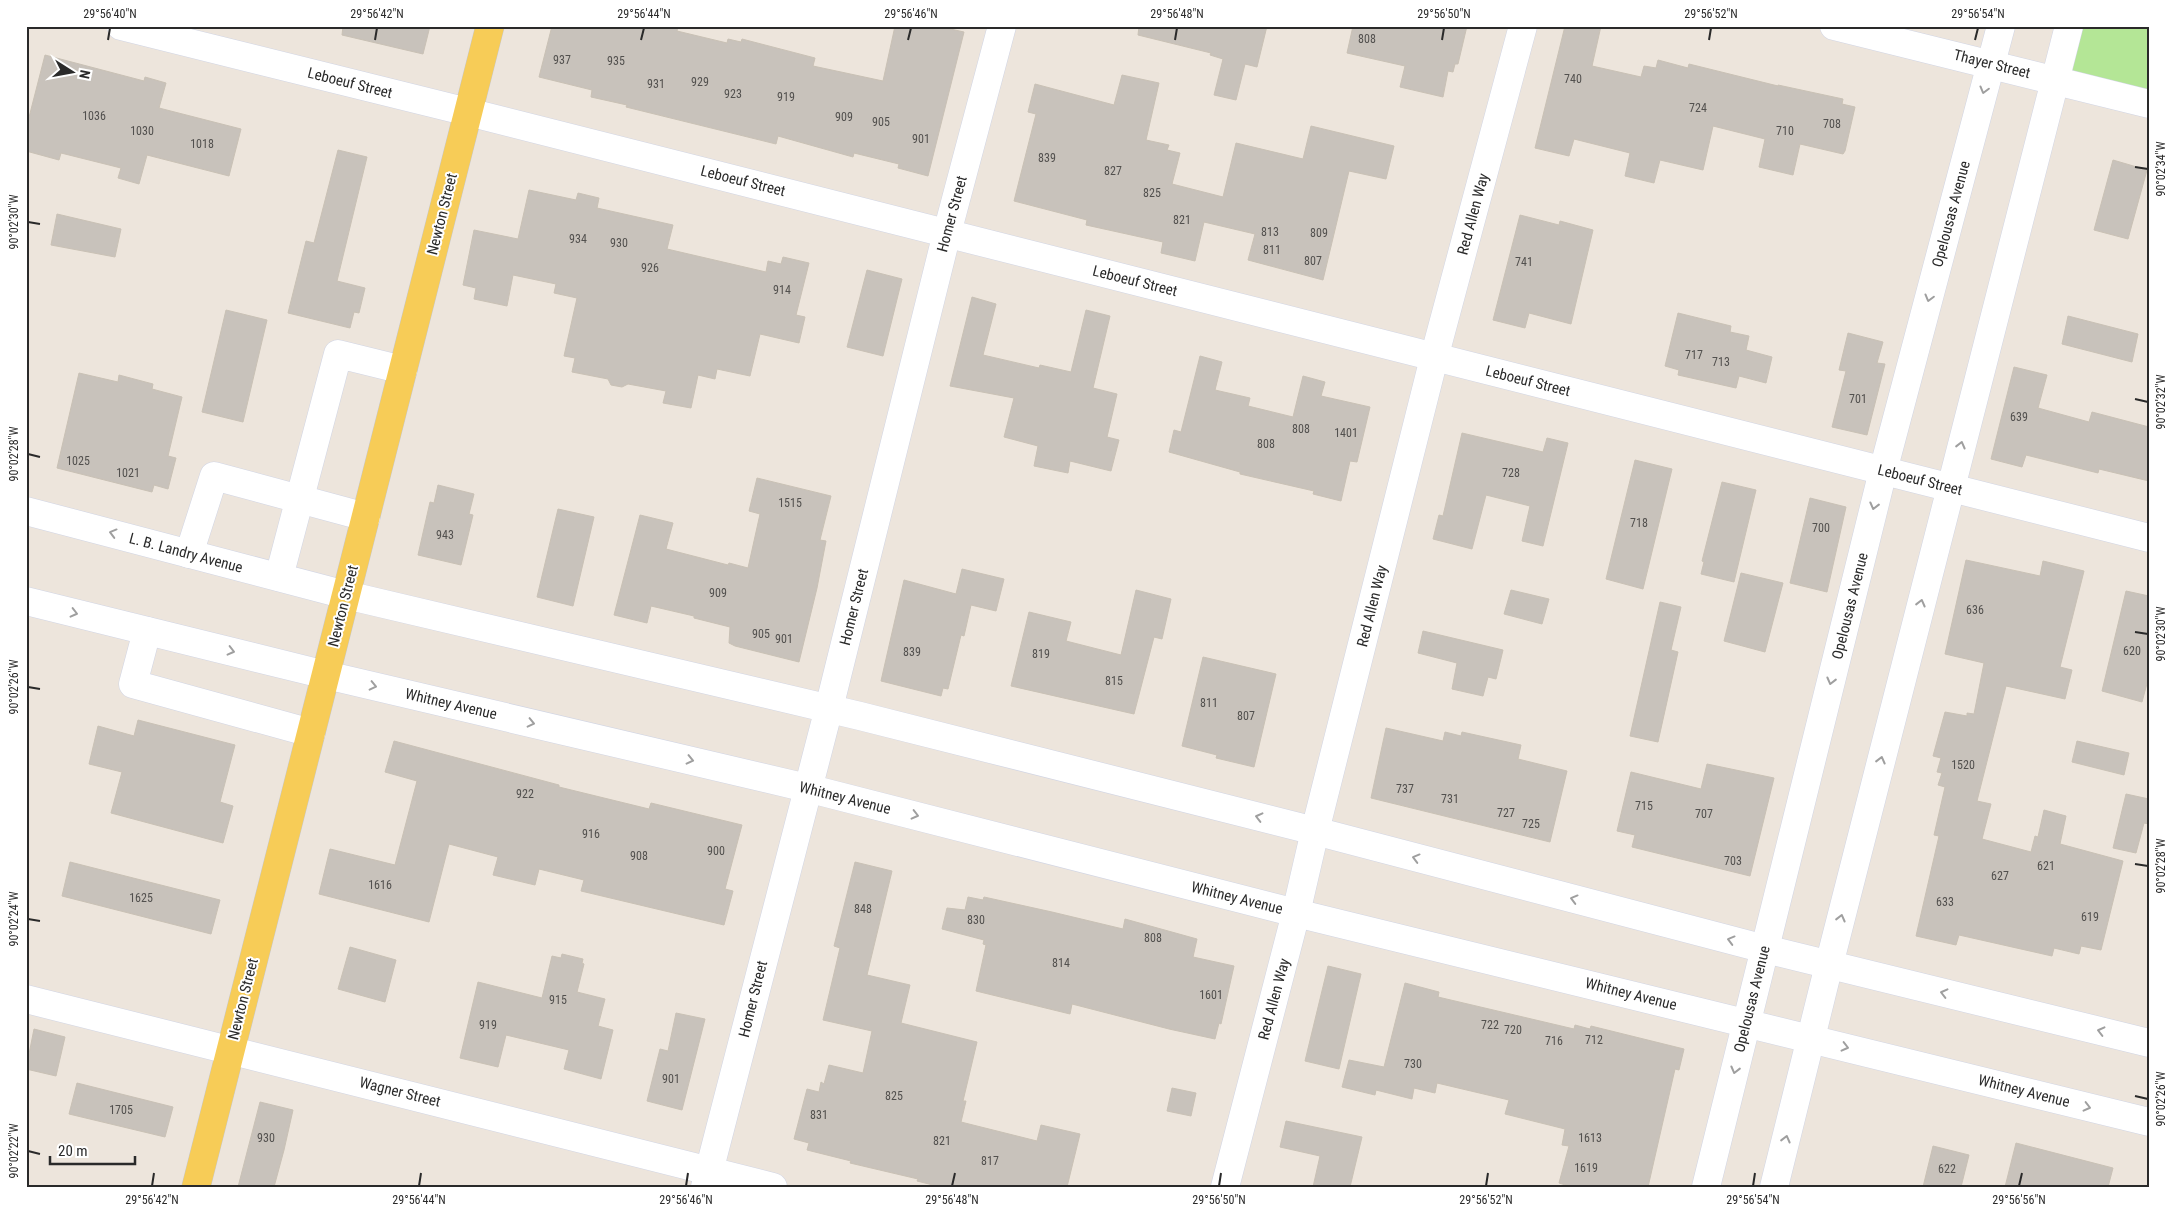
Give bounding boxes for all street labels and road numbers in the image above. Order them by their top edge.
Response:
street label: Thayer Street [1952,46,2032,82]
street label: Leboeuf Street [306,64,394,102]
street label: Opelousas Avenue [1928,159,1974,269]
street label: Leboeuf Street [699,162,787,200]
street label: Newton Street [423,171,461,257]
street label: Red Allen Way [1453,171,1493,257]
street label: Homer Street [933,174,971,254]
street label: Leboeuf Street [1091,262,1179,300]
street label: Leboeuf Street [1484,362,1572,400]
street label: Leboeuf Street [1876,461,1964,499]
street label: L. B. Landry Avenue [127,529,245,577]
street label: Opelousas Avenue [1828,551,1872,661]
street label: Newton Street [324,563,362,649]
street label: Red Allen Way [1353,563,1391,649]
street label: Homer Street [836,567,872,647]
street label: Whitney Avenue [403,685,499,723]
street label: Whitney Avenue [797,778,893,818]
street label: Whitney Avenue [1189,878,1285,918]
street label: Opelousas Avenue [1730,944,1774,1054]
street label: Newton Street [224,956,262,1042]
street label: Red Allen Way [1254,956,1294,1042]
street label: Homer Street [735,959,771,1039]
street label: Whitney Avenue [1583,974,1679,1014]
street label: Whitney Avenue [1976,1071,2072,1111]
street label: Wagner Street [357,1073,443,1111]

